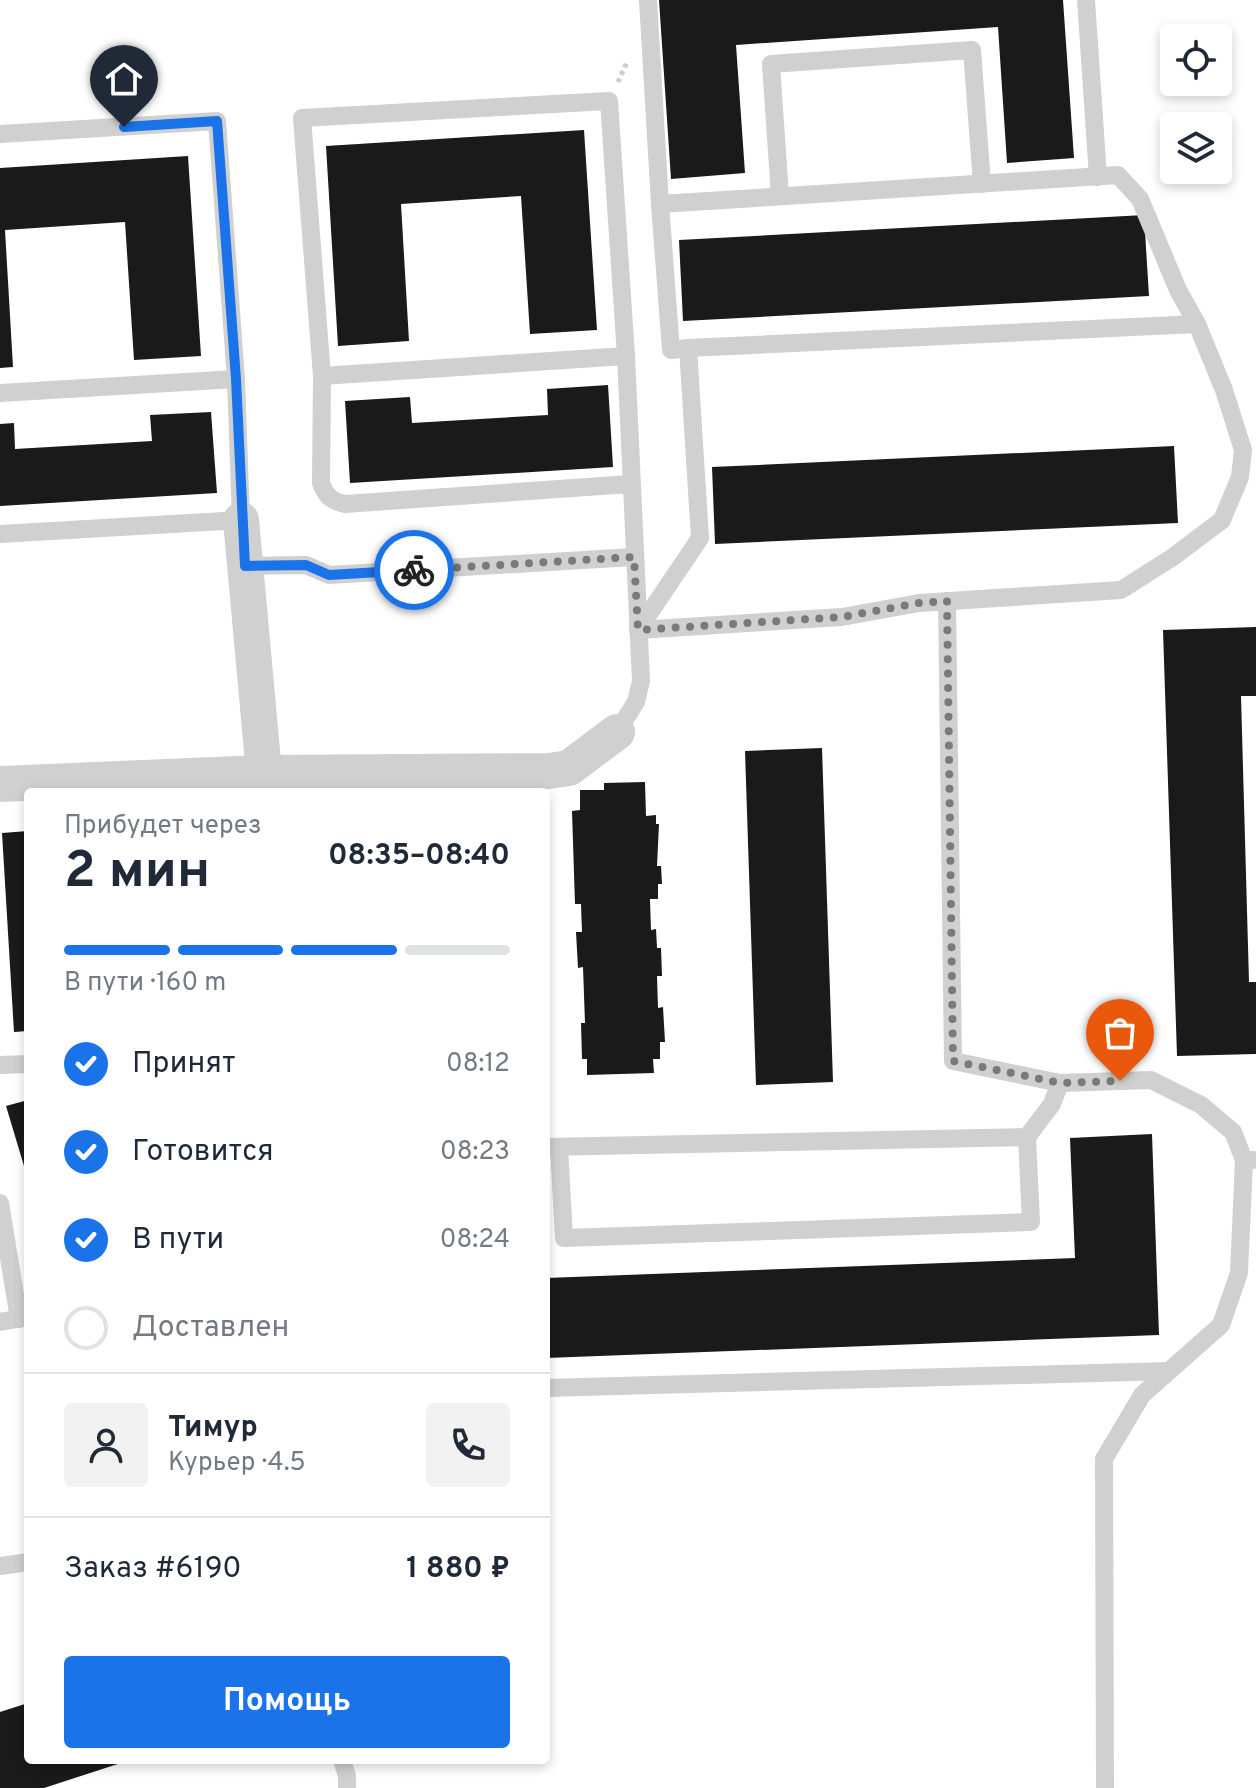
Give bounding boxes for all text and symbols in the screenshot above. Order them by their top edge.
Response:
map controls [1160,24,1232,184]
button: locate [1160,24,1232,96]
pin [90,45,158,127]
icon: home [102,57,146,101]
button: layers [1160,112,1232,184]
courier [374,530,454,610]
icon: bike [392,548,436,592]
text: Прибудет через [64,810,262,843]
text: 08:35–08:40 [328,838,510,875]
text: 2 мин [64,840,210,906]
text: В пути · 160 m [64,967,226,1000]
pin [1086,999,1154,1081]
icon: bag [1098,1011,1142,1055]
icon: check [64,1042,108,1086]
text: Принят [132,1046,236,1083]
text: 08:12 [446,1048,510,1081]
icon: check [64,1130,108,1174]
text: Готовится [132,1134,274,1171]
text: 08:23 [440,1136,510,1169]
icon: check [64,1218,108,1262]
text: В пути [132,1222,224,1259]
text: 08:24 [440,1224,510,1257]
text: Доставлен [132,1310,289,1347]
button: person [64,1403,148,1487]
button: phone [426,1403,510,1487]
text: Тимур [168,1410,258,1447]
text: Курьер · 4.5 [168,1447,306,1480]
text: Заказ #6190 [64,1551,242,1588]
text: 1 880 ₽ [406,1551,510,1588]
button: Помощь [64,1656,510,1748]

